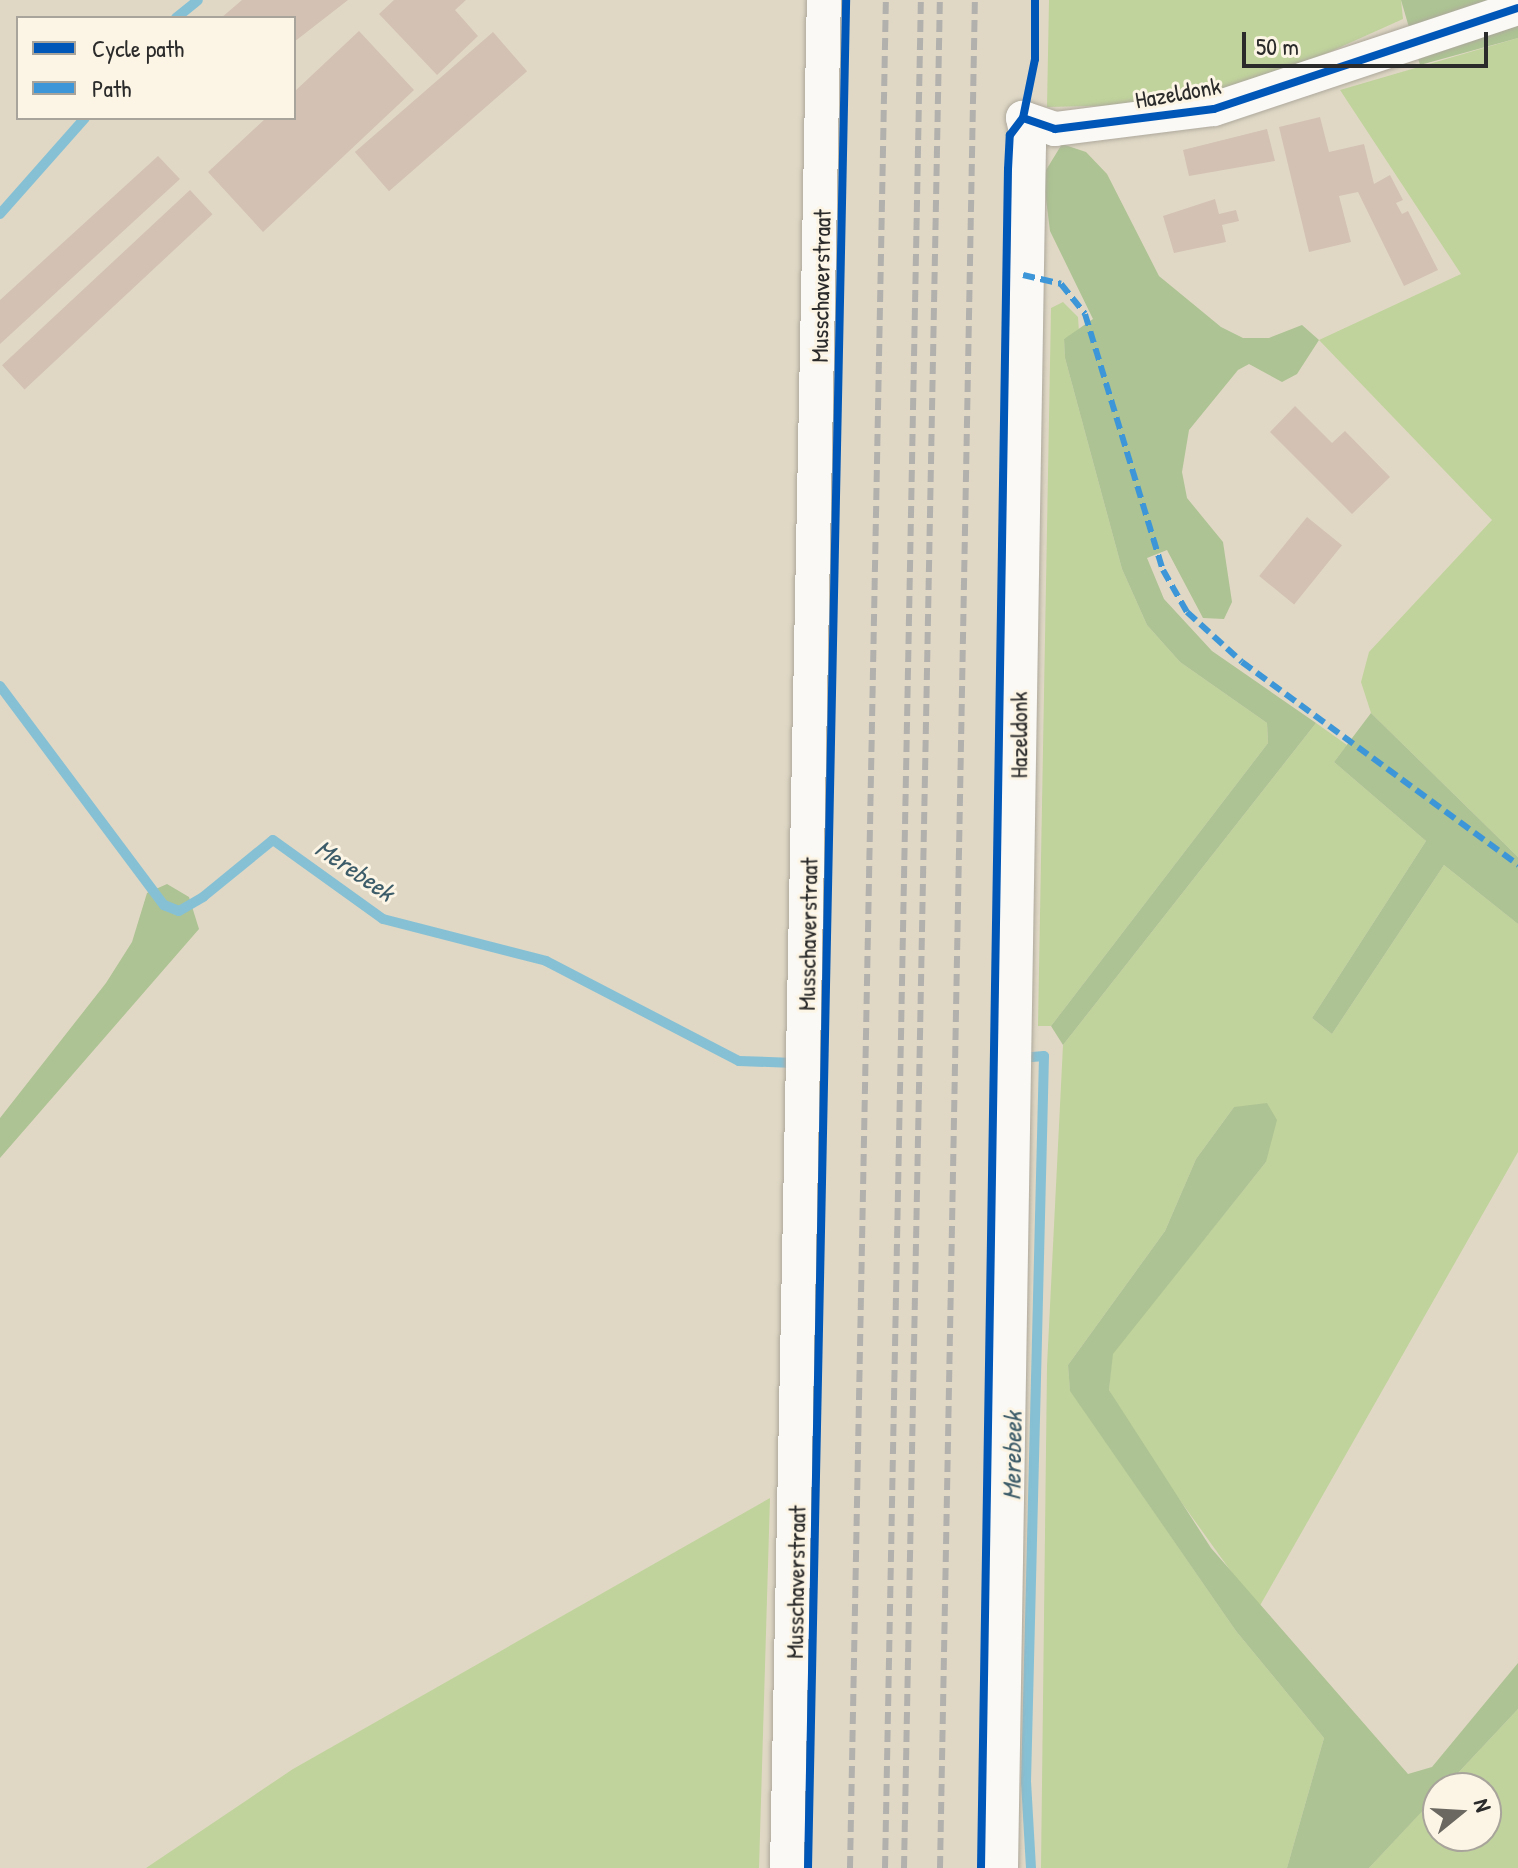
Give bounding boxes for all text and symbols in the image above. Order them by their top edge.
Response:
legend [16,16,296,120]
scale bar [1246,16,1492,66]
text: 50 m [1256,30,1299,62]
text: Cycle path [92,32,184,64]
street label: Hazeldonk [1133,71,1223,115]
text: Path [92,72,131,104]
street label: Musschaverstraat [805,209,837,363]
street label: Hazeldonk [1005,692,1033,778]
water label: Merebeek [310,832,400,908]
street label: Musschaverstraat [792,857,824,1011]
water label: Merebeek [996,1412,1028,1500]
street label: Musschaverstraat [780,1505,812,1659]
north arrow [1422,1772,1502,1852]
text: N [1467,1795,1499,1815]

